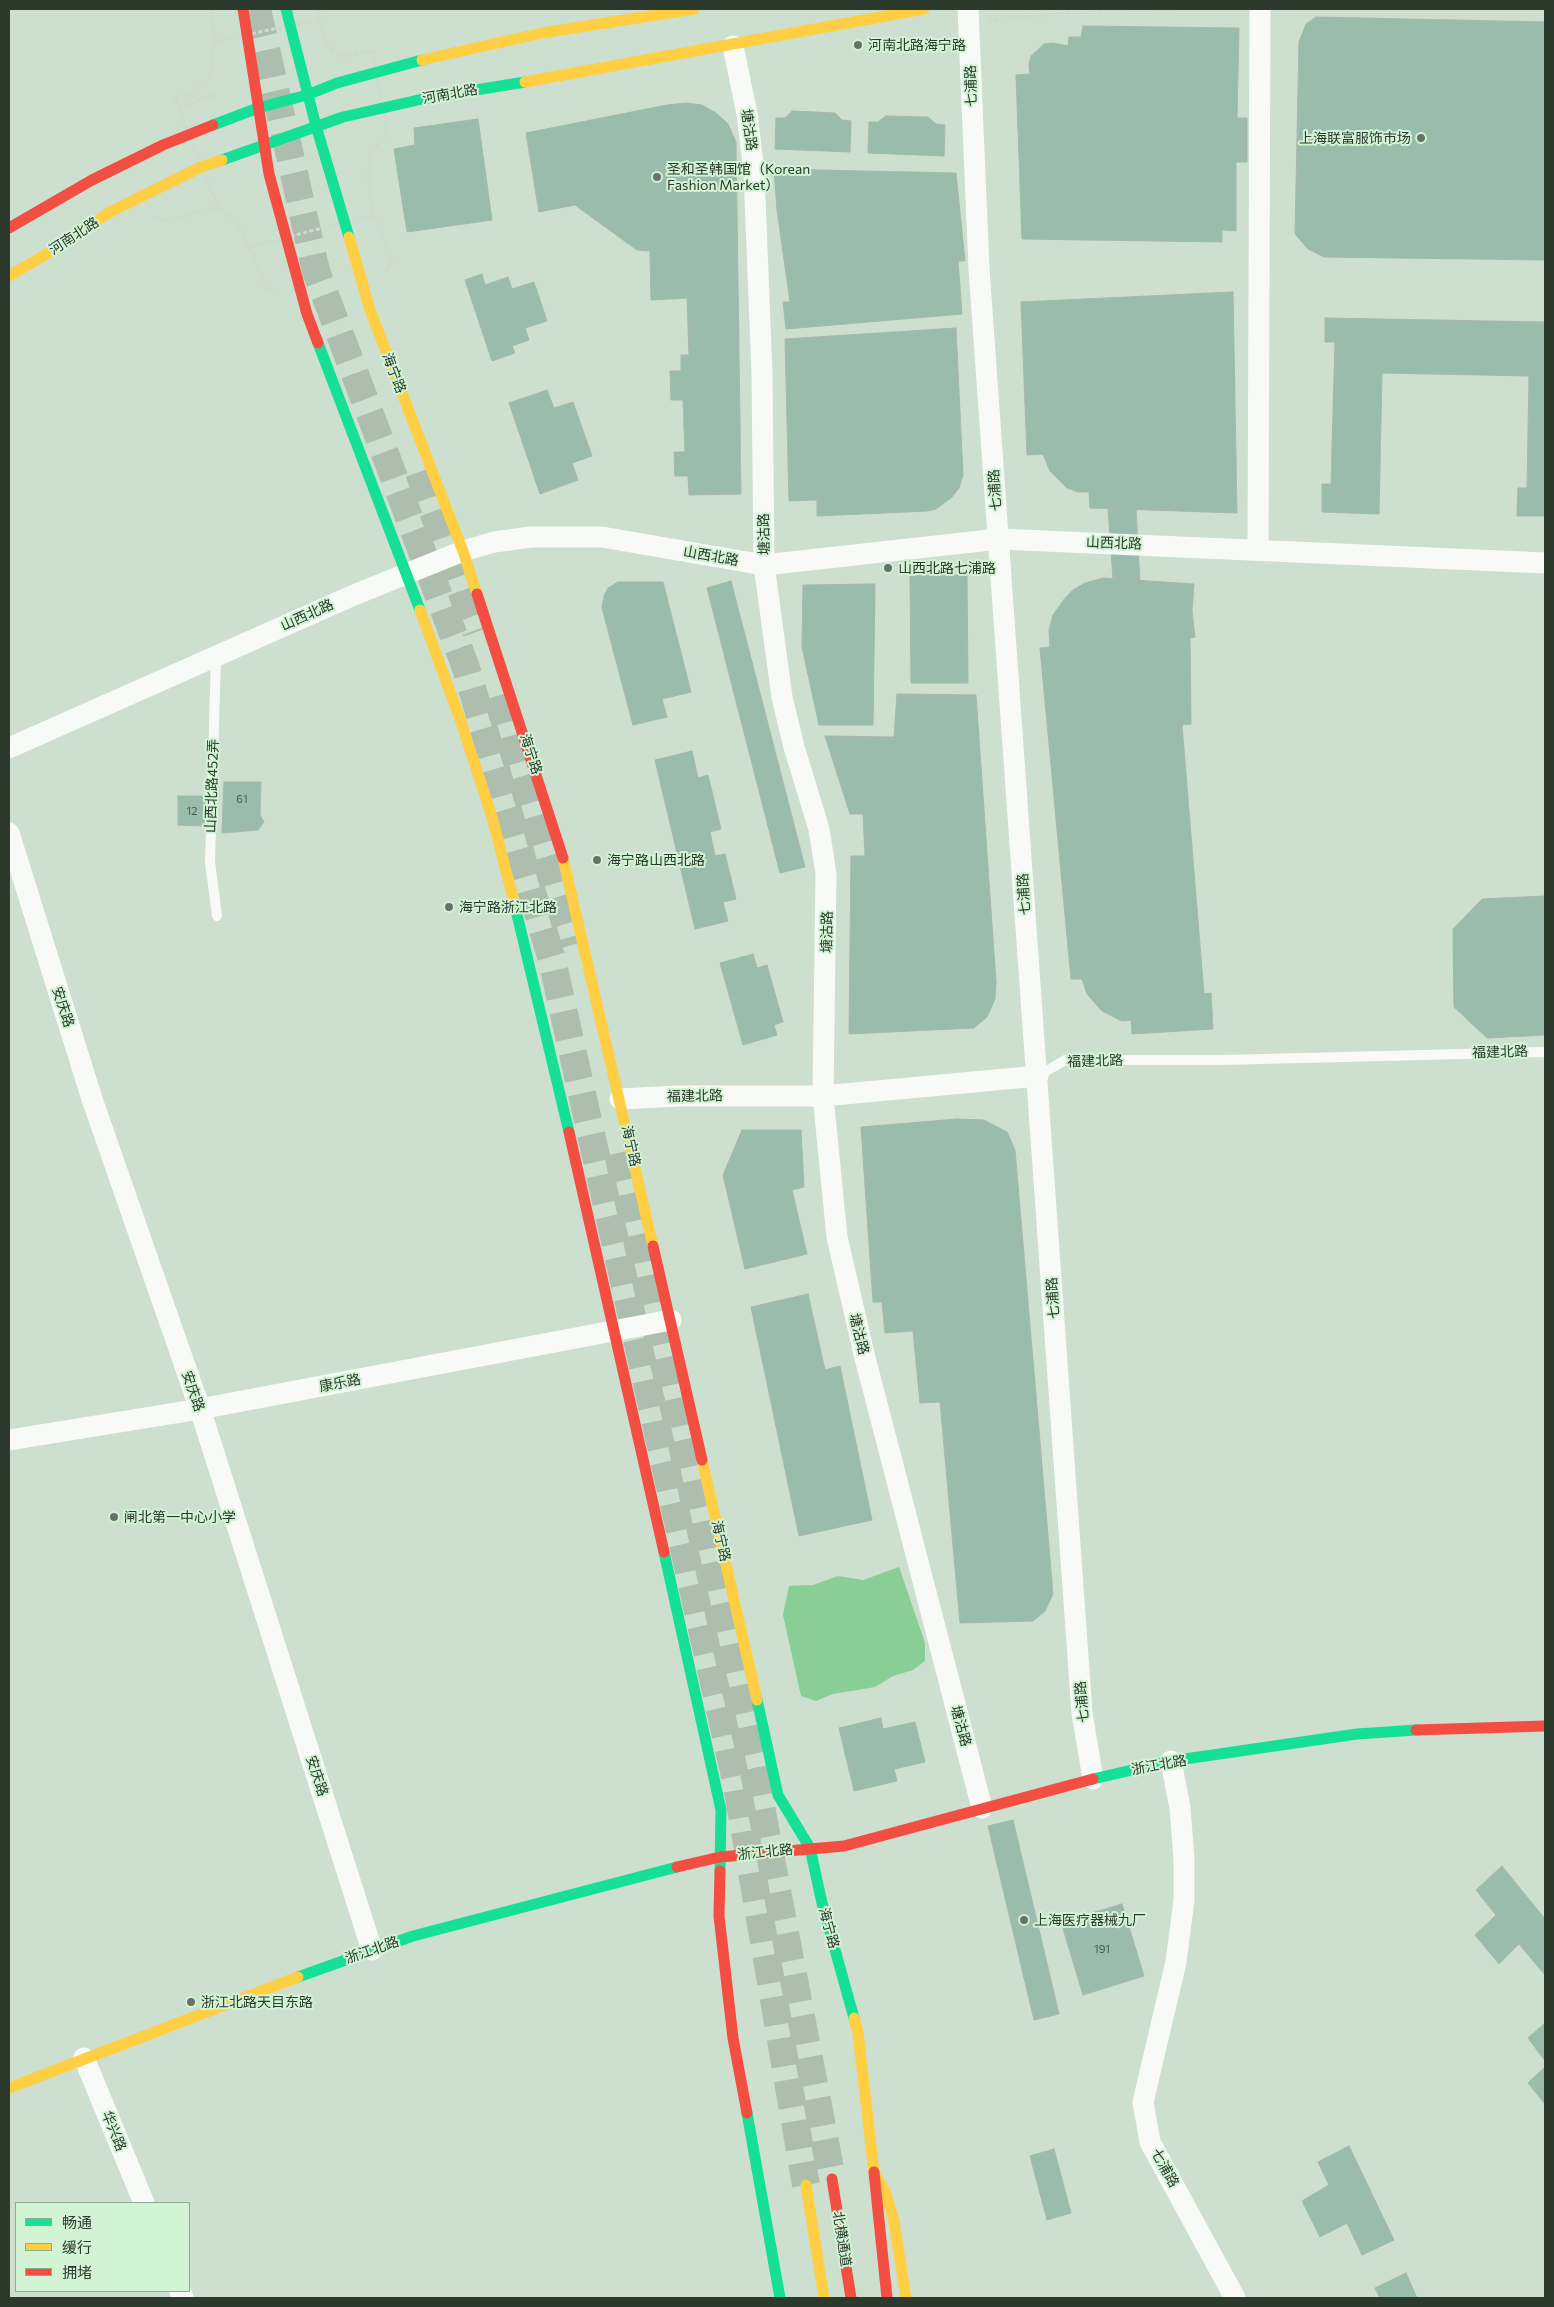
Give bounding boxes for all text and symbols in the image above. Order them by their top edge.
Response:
place label: 河南北路海宁路 [868,37,966,53]
marker: 河南北路海宁路 [852,39,864,51]
street label: 七浦路 [962,65,980,107]
street label: 河南北路 [421,81,479,107]
street label: 塘沽路 [738,108,760,152]
place label: 上海联富服饰市场 [1299,130,1411,146]
marker: 上海联富服饰市场 [1415,132,1427,144]
place label: 圣和圣韩国馆（Korean Fashion Market） [667,161,810,193]
marker: 圣和圣韩国馆（Korean Fashion Market） [651,171,663,183]
street label: 河南北路 [46,214,102,258]
street label: 海宁路 [379,350,409,396]
street label: 七浦路 [985,468,1005,512]
street label: 塘沽路 [755,513,773,555]
street label: 山西北路 [1086,534,1142,552]
street label: 山西北路 [682,543,740,569]
place label: 山西北路七浦路 [898,560,996,576]
marker: 山西北路七浦路 [882,562,894,574]
street label: 山西北路 [278,596,336,634]
street label: 海宁路 [517,731,545,777]
street label: 山西北路452弄 [202,739,222,833]
house number: 61 [236,792,248,806]
house number: 12 [187,804,197,818]
place label: 海宁路山西北路 [607,852,705,868]
marker: 海宁路山西北路 [591,854,603,866]
street label: 七浦路 [1014,872,1034,916]
place label: 海宁路浙江北路 [459,899,557,915]
marker: 海宁路浙江北路 [443,901,455,913]
street label: 塘沽路 [818,911,836,953]
street label: 安庆路 [49,984,77,1030]
street label: 福建北路 [1472,1043,1528,1061]
street label: 福建北路 [1067,1052,1123,1070]
street label: 福建北路 [667,1087,723,1105]
street label: 海宁路 [618,1124,644,1168]
street label: 七浦路 [1043,1276,1063,1320]
street label: 塘沽路 [846,1312,872,1356]
street label: 安庆路 [178,1368,208,1414]
street label: 康乐路 [318,1371,362,1395]
place label: 闸北第一中心小学 [124,1509,236,1525]
marker: 闸北第一中心小学 [108,1511,120,1523]
street label: 海宁路 [708,1519,734,1563]
street label: 七浦路 [1072,1680,1092,1724]
street label: 塘沽路 [947,1704,975,1748]
street label: 浙江北路 [1130,1752,1188,1778]
street label: 安庆路 [303,1753,331,1799]
street label: 浙江北路 [736,1841,794,1863]
street label: 海宁路 [815,1906,843,1950]
place label: 上海医疗器械九厂 [1034,1912,1146,1928]
marker: 上海医疗器械九厂 [1018,1914,1030,1926]
street label: 浙江北路 [343,1933,401,1967]
house number: 191 [1094,1942,1110,1956]
place label: 浙江北路天目东路 [201,1994,313,2010]
marker: 浙江北路天目东路 [185,1996,197,2008]
street label: 华兴路 [98,2108,130,2154]
street label: 七浦路 [1147,2146,1183,2190]
legend [15,2202,190,2292]
street label: 北横通道 [829,2210,855,2268]
text: 畅通 [62,2213,92,2231]
text: 缓行 [62,2238,92,2256]
text: 拥堵 [62,2263,92,2281]

